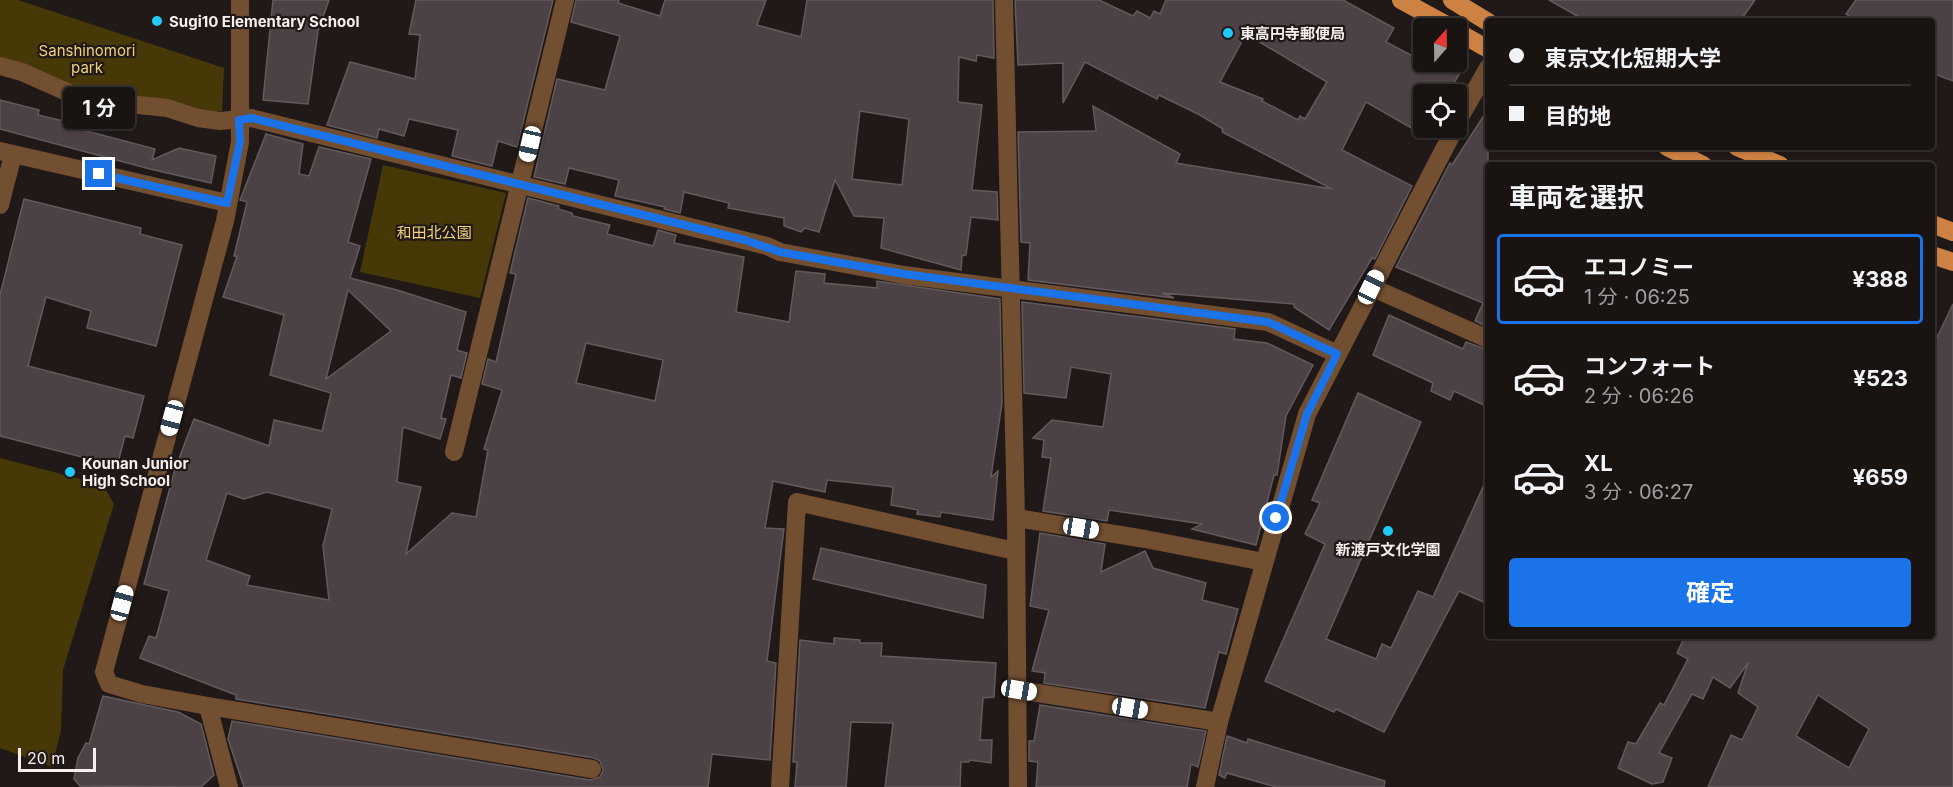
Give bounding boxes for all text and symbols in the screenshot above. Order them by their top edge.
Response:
place label: Sugi10 Elementary School [169,12,360,31]
marker: Sugi10 Elementary School [150,14,164,28]
north arrow [1413,18,1467,72]
map controls [1413,18,1467,138]
place label: 東高円寺郵便局 [1240,24,1345,43]
marker: 東高円寺郵便局 [1221,26,1235,40]
park label: Sanshinomori park [39,41,135,77]
text: 東京文化短期大学 [1545,45,1721,71]
button: locate [1413,84,1467,138]
callout: 1 分 [63,87,135,129]
text: 1 分 [82,96,116,120]
text: 目的地 [1545,103,1611,129]
car [517,124,543,164]
route end [85,160,112,187]
text: 車両を選択 [1509,181,1644,214]
park label: 和田北公園 [396,223,472,242]
icon: car [1512,252,1566,306]
text: エコノミー [1584,254,1694,280]
text: ¥388 [1853,266,1908,292]
car [1355,267,1387,307]
text: 1 分 · 06:25 [1584,285,1690,309]
icon: car [1512,351,1566,405]
text: コンフォート [1584,353,1715,379]
text: ¥523 [1853,365,1908,391]
text: 2 分 · 06:26 [1584,384,1694,408]
car [159,398,185,438]
icon: car [1512,450,1566,504]
text: XL [1584,450,1613,476]
place label: Kounan Junior High School [82,454,189,490]
text: ¥659 [1853,464,1908,490]
marker: Kounan Junior High School [63,465,77,479]
text: 3 分 · 06:27 [1584,480,1693,504]
route start [1262,504,1289,531]
car [1062,516,1100,540]
marker: 新渡戸文化学園 [1381,524,1395,538]
place label: 新渡戸文化学園 [1335,540,1441,559]
button: 確定 [1509,558,1911,627]
car [109,583,135,623]
car [1000,678,1038,702]
car [1111,696,1149,720]
scale bar [18,745,96,772]
text: 20 m [27,748,65,768]

